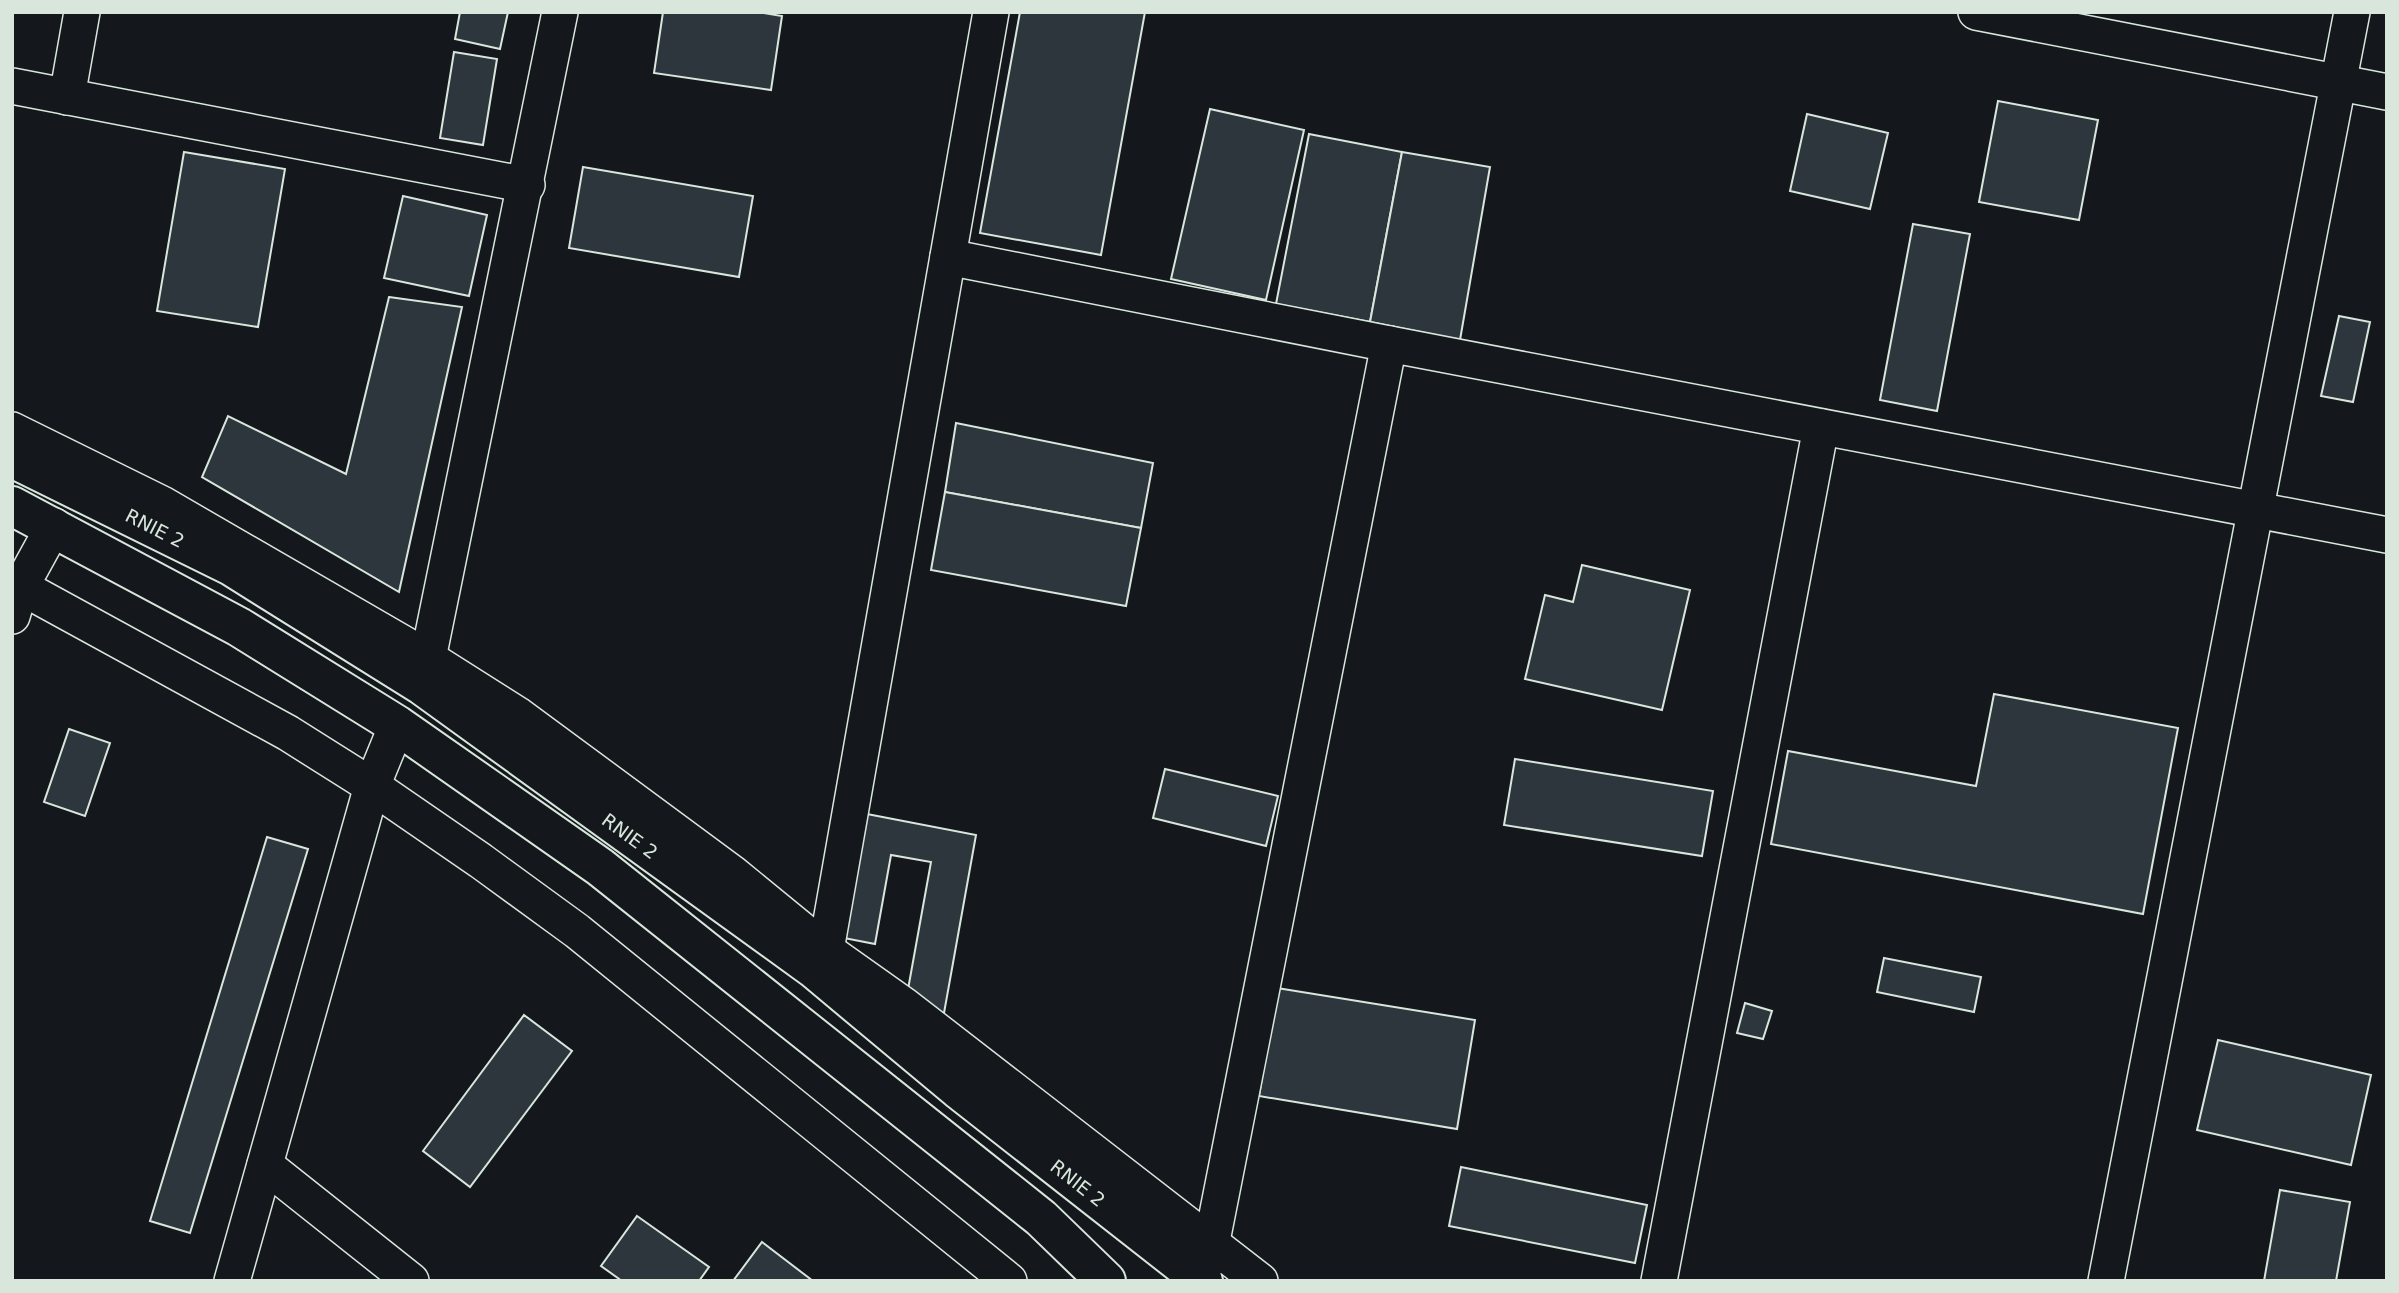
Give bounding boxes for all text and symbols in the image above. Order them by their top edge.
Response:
street label: RNIE 2 [122,504,188,552]
street label: RNIE 2 [598,809,662,863]
street label: RNIE 2 [1046,1155,1110,1211]

